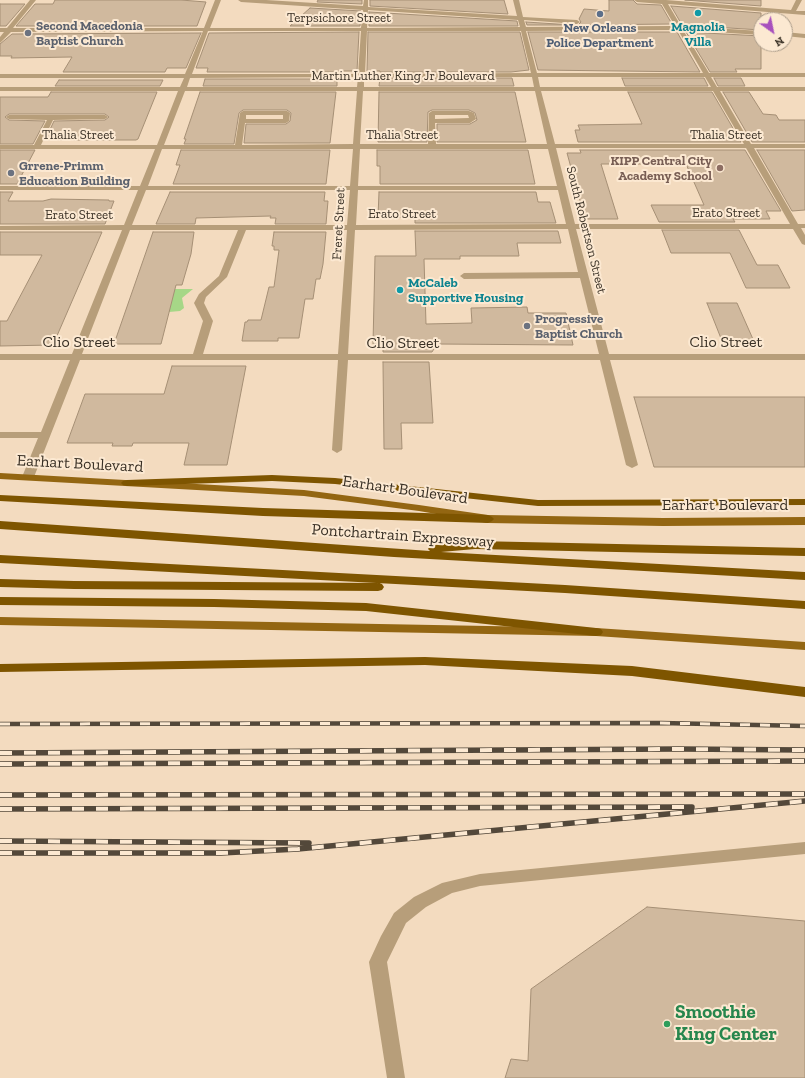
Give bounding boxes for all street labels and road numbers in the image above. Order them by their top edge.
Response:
street label: Terpsichore Street [287,10,391,26]
street label: Martin Luther King Jr Boulevard [311,68,495,84]
street label: Thalia Street [42,127,114,143]
street label: Thalia Street [366,127,438,143]
street label: Thalia Street [690,127,762,143]
street label: South Robertson Street [563,165,609,295]
street label: Freret Street [329,187,349,261]
street label: Erato Street [692,205,760,221]
street label: Erato Street [368,206,436,222]
street label: Erato Street [45,207,113,223]
street label: Clio Street [42,332,116,352]
street label: Clio Street [689,332,763,352]
street label: Clio Street [366,333,440,353]
street label: Earhart Boulevard [16,451,144,477]
street label: Earhart Boulevard [341,472,469,508]
street label: Earhart Boulevard [662,495,788,515]
street label: Pontchartrain Expressway [311,520,495,552]

